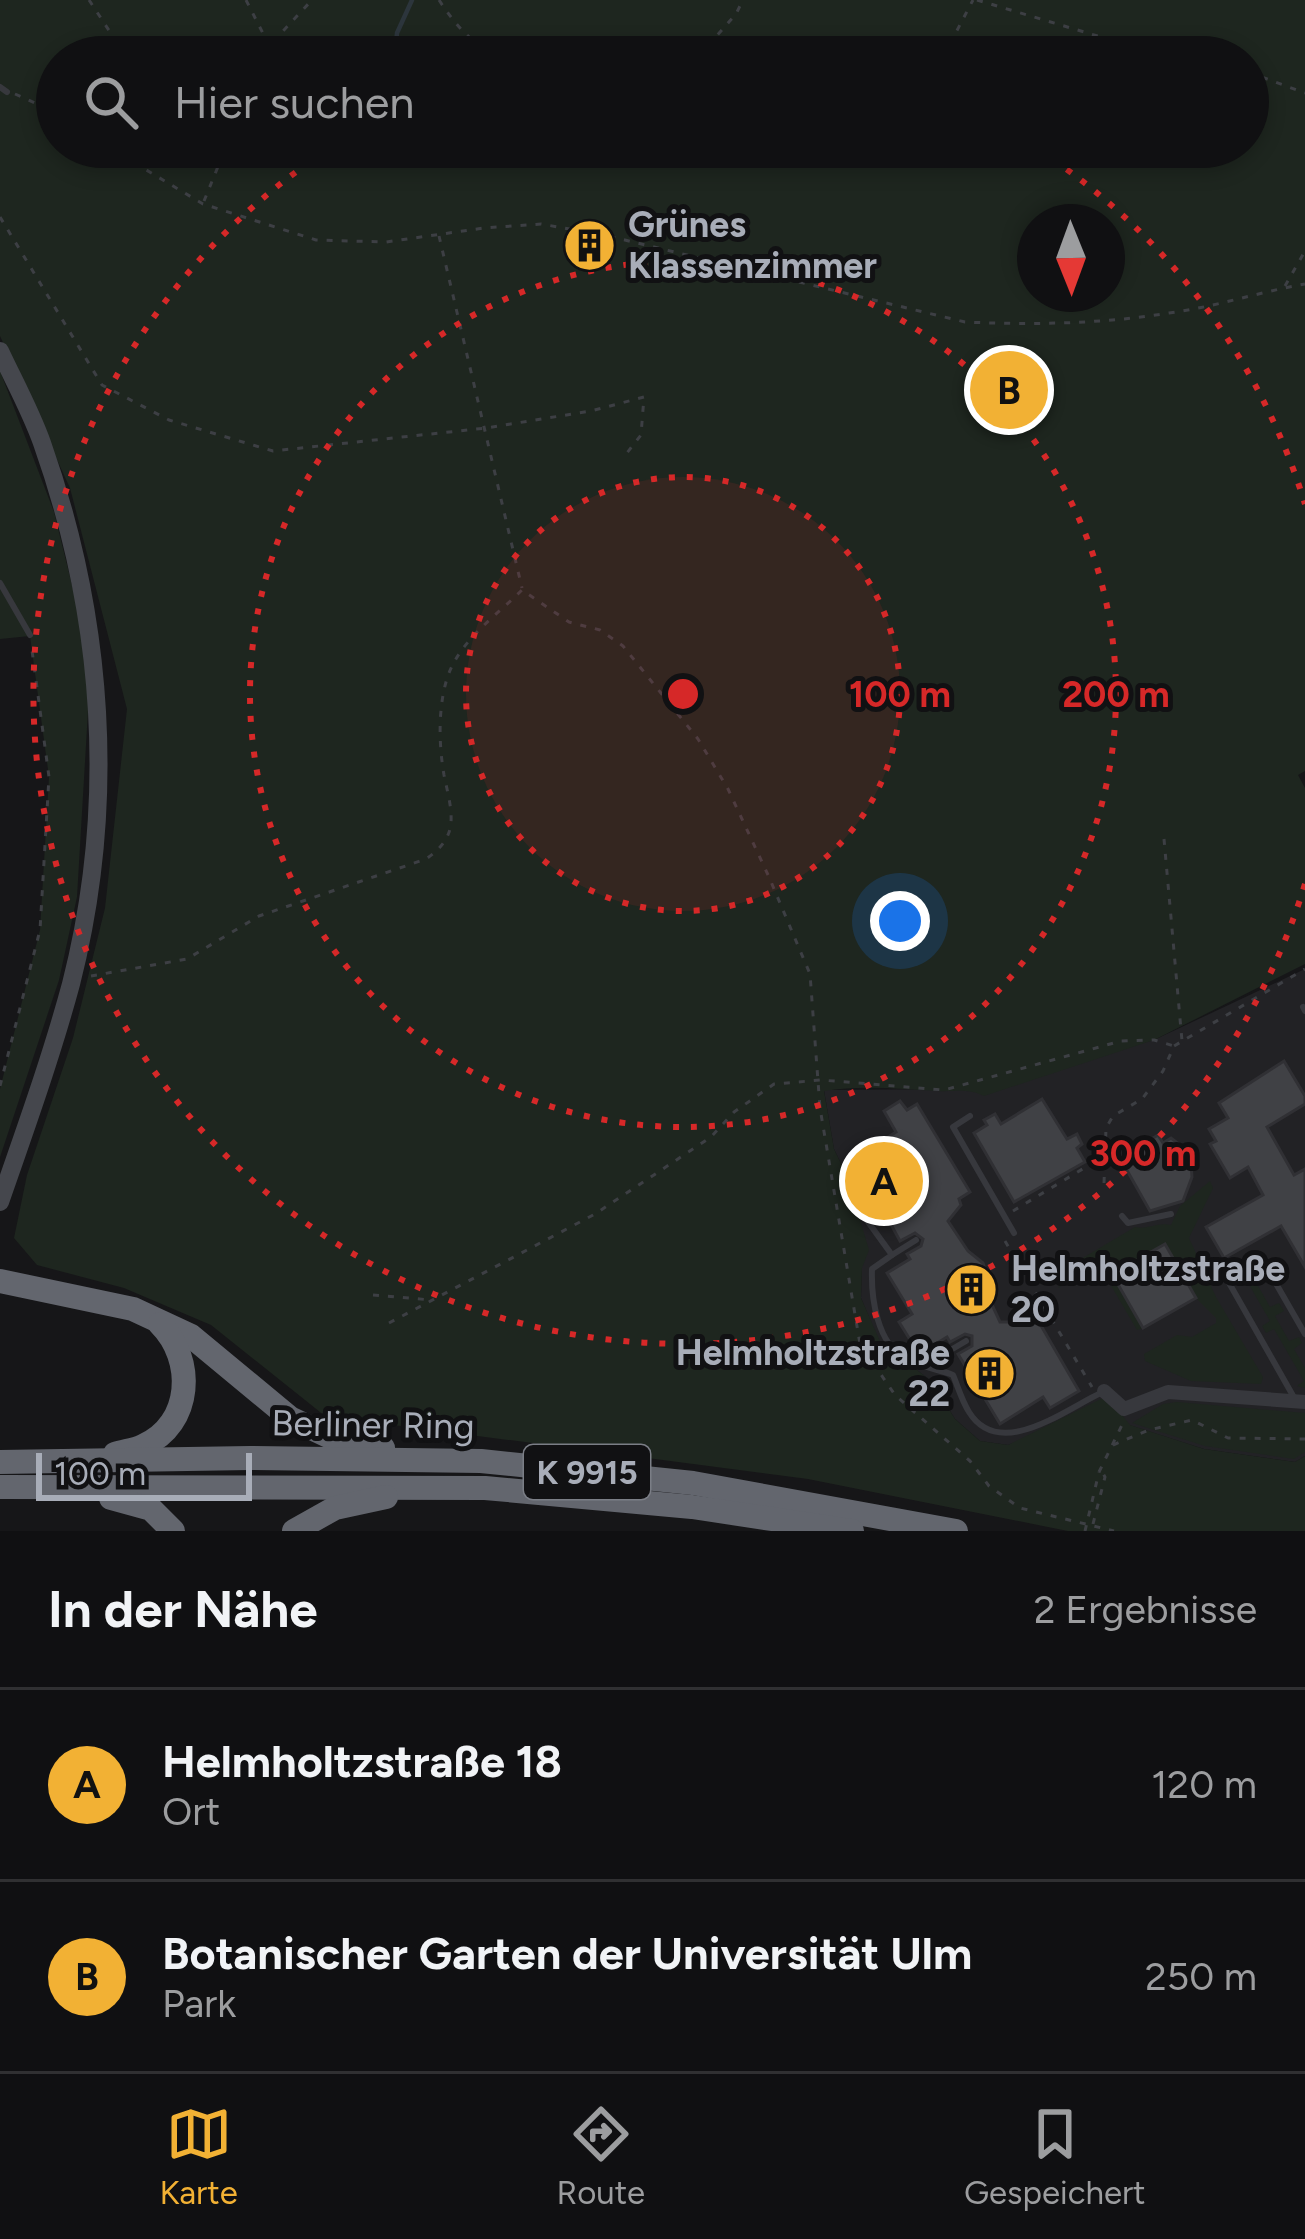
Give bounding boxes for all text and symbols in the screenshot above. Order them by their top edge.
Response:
search box [36,36,1269,168]
icon: search [78,69,144,135]
text: Hier suchen [174,75,414,129]
place label: Grünes Klassenzimmer [628,203,877,287]
north arrow [1017,204,1125,312]
building icon: Grünes Klassenzimmer [561,217,617,273]
pin: B [970,345,1048,435]
centre of rings [662,673,704,715]
text: 100 m [849,673,951,716]
text: 200 m [1062,673,1170,716]
your location [870,891,930,951]
text: 300 m [1090,1132,1196,1175]
pin: A [845,1136,923,1226]
place label: Helmholtzstraße 20 [1011,1247,1285,1331]
building icon: Helmholtzstraße 20 [944,1261,1000,1317]
place label: Helmholtzstraße 22 [676,1331,950,1415]
building icon: Helmholtzstraße 22 [961,1345,1017,1401]
street label: Berliner Ring [271,1401,475,1448]
road number: K 9915 [524,1445,650,1499]
scale bar [36,1447,252,1500]
text: 100 m [54,1454,146,1493]
text: In der Nähe [48,1579,318,1640]
text: 2 Ergebnisse [1034,1586,1257,1633]
text: Helmholtzstraße 18 [162,1734,562,1788]
text: A [73,1761,101,1808]
text: 120 m [1151,1761,1257,1808]
text: Ort [162,1788,220,1835]
text: Botanischer Garten der Universität Ulm [162,1926,972,1980]
text: B [75,1953,99,2000]
text: 250 m [1145,1953,1257,2000]
text: Park [162,1980,236,2027]
tab: Karte [159,2101,238,2212]
tab: Route [557,2101,645,2212]
tab: Gespeichert [964,2101,1146,2212]

